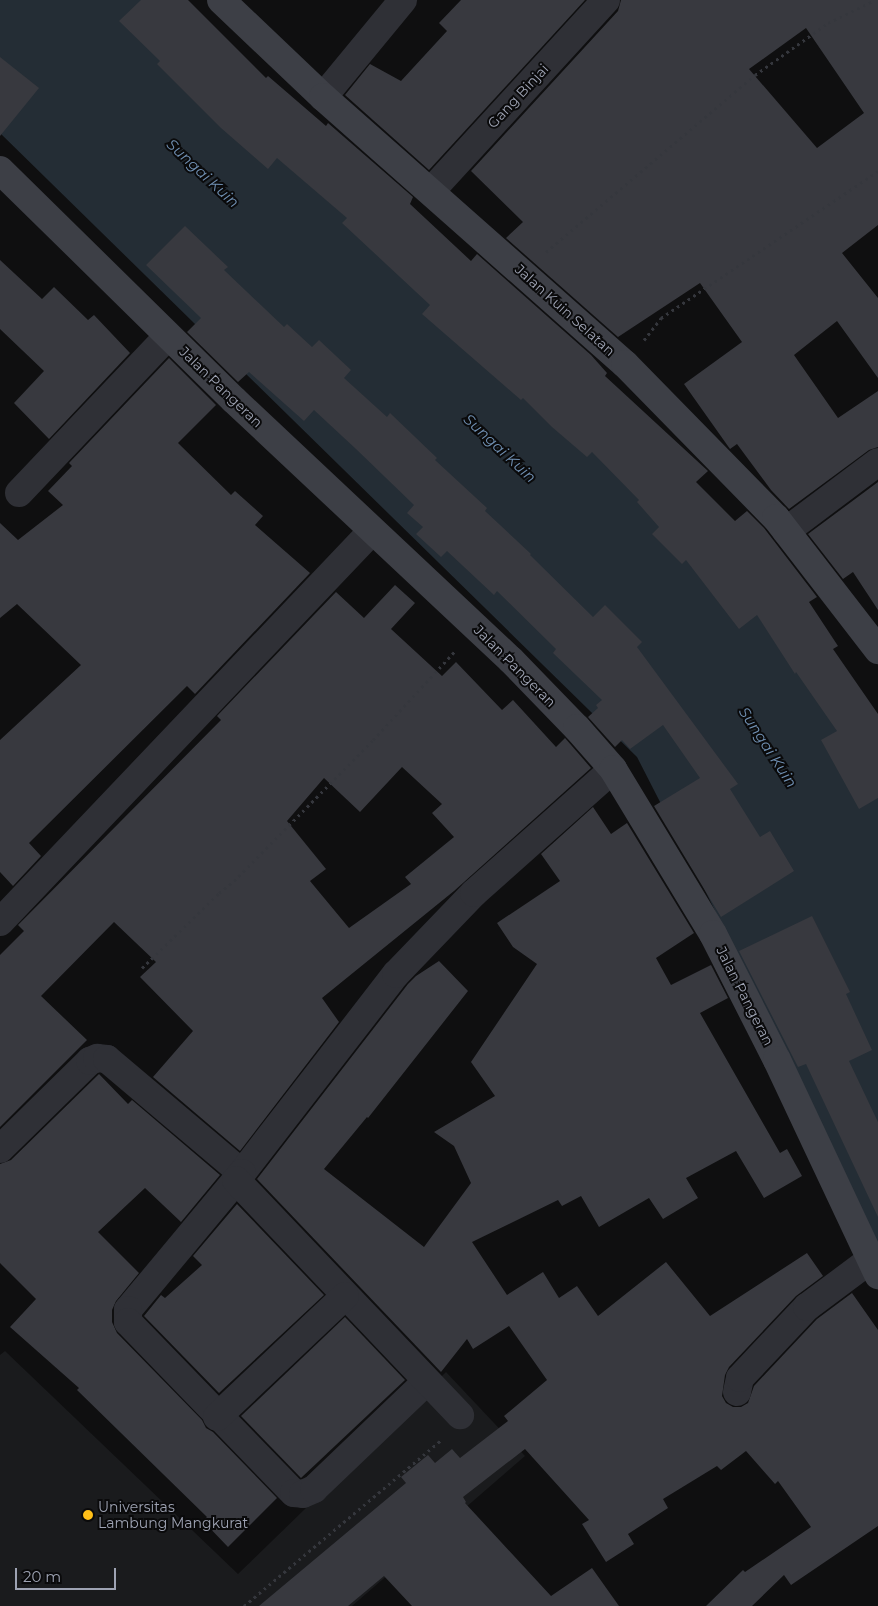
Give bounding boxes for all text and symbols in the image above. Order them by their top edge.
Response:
street label: Gang Binjai [484,60,552,132]
water label: Sungai Kuin [163,135,243,211]
street label: Jalan Kuin Selatan [512,261,618,359]
street label: Jalan Pangeran [176,343,266,431]
water label: Sungai Kuin [460,410,540,486]
street label: Jalan Pangeran [471,622,559,710]
water label: Sungai Kuin [735,703,801,791]
street label: Jalan Pangeran [713,944,777,1048]
place label: Universitas Lambung Mangkurat [98,1499,248,1531]
marker: Universitas Lambung Mangkurat [82,1509,94,1521]
scale bar [18,1558,119,1590]
text: 20 m [23,1567,61,1586]

